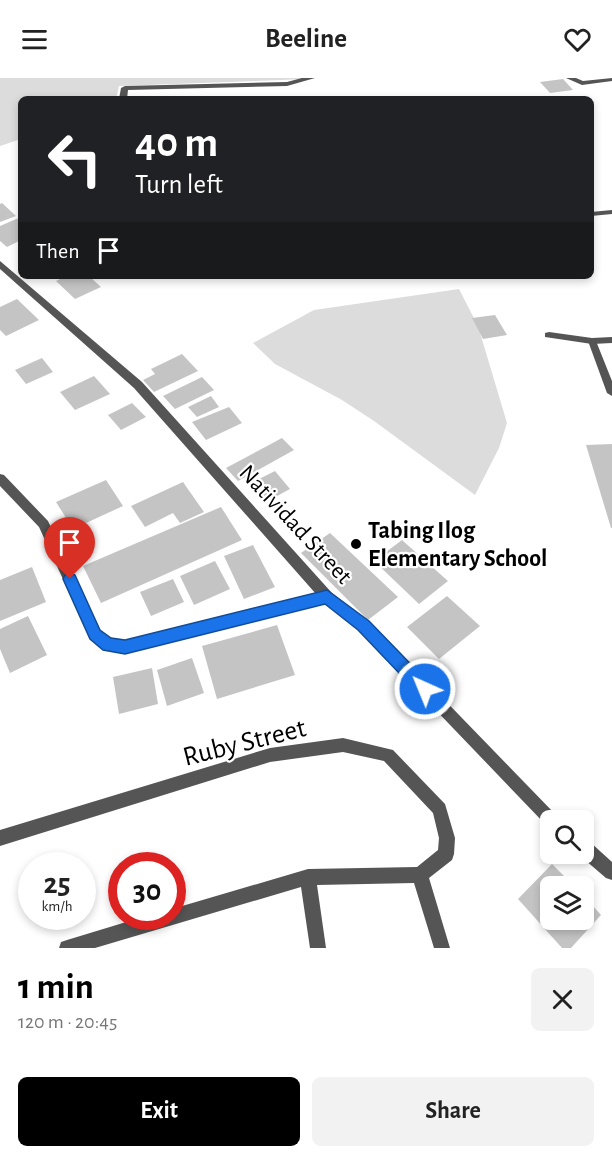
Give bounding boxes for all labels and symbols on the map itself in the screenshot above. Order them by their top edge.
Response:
street label: Natividad Street [234,461,356,589]
pin [44,517,95,579]
place label: Tabing Ilog Elementary School [368,519,547,571]
marker: Tabing Ilog Elementary School [349,537,363,551]
position arrow [393,657,457,721]
street label: Ruby Street [180,714,309,772]
speed limit sign: 30 [108,852,186,930]

